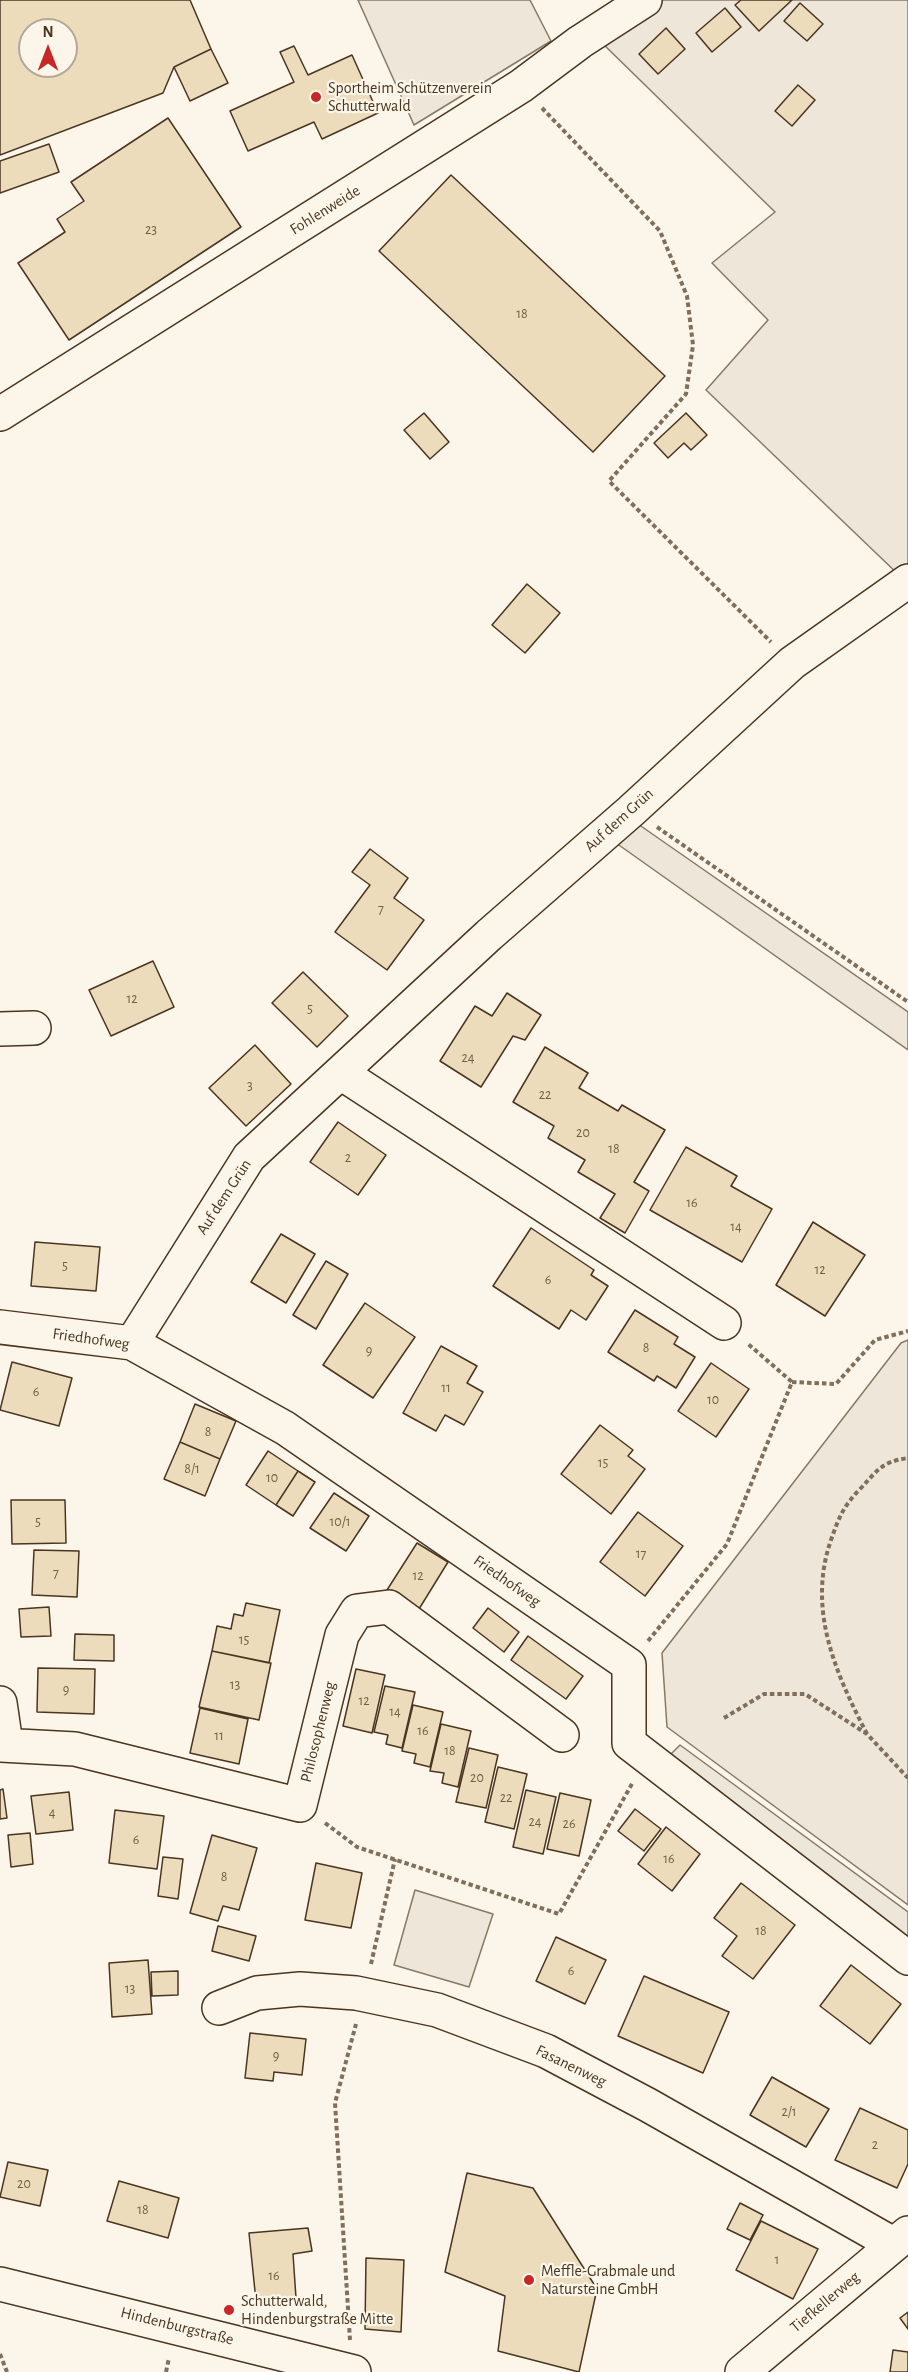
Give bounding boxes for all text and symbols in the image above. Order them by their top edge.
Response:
north arrow [18,18,78,78]
text: N [42,24,54,40]
place label: Sportheim Schützenverein Schutterwald [328,78,492,116]
marker: Sportheim Schützenverein Schutterwald [309,90,323,104]
street label: Fohlenweide [286,181,364,239]
house number: 23 [145,222,157,238]
house number: 18 [516,306,528,322]
street label: Auf dem Grün [581,784,657,856]
house number: 7 [378,901,384,917]
house number: 12 [126,991,138,1007]
house number: 5 [307,1001,313,1017]
house number: 24 [461,1050,475,1066]
house number: 3 [247,1078,253,1094]
house number: 22 [539,1087,551,1103]
house number: 20 [576,1125,590,1141]
house number: 18 [608,1141,620,1157]
house number: 2 [345,1150,351,1166]
street label: Auf dem Grün [192,1156,256,1238]
house number: 16 [686,1195,698,1211]
house number: 14 [730,1219,742,1235]
house number: 5 [62,1258,68,1274]
house number: 12 [814,1262,826,1278]
house number: 6 [545,1272,551,1288]
street label: Friedhofweg [51,1324,131,1354]
house number: 8 [643,1340,649,1356]
house number: 9 [366,1343,372,1359]
house number: 11 [441,1380,451,1396]
house number: 6 [33,1384,39,1400]
house number: 10 [707,1392,719,1408]
house number: 8 [205,1424,211,1440]
house number: 15 [598,1455,608,1471]
house number: 8/1 [184,1461,200,1477]
house number: 10 [266,1470,278,1486]
house number: 5 [35,1514,41,1530]
house number: 10/1 [329,1514,351,1530]
house number: 17 [636,1546,646,1562]
street label: Friedhofweg [470,1551,544,1611]
house number: 7 [53,1565,59,1581]
house number: 12 [412,1568,424,1584]
house number: 15 [239,1632,249,1648]
house number: 13 [230,1677,240,1693]
street label: Philosophenweg [296,1679,340,1785]
house number: 9 [63,1682,69,1698]
house number: 12 [358,1693,370,1709]
house number: 14 [389,1704,401,1720]
house number: 16 [417,1723,429,1739]
house number: 11 [214,1728,224,1744]
house number: 18 [444,1743,456,1759]
house number: 20 [470,1770,484,1786]
house number: 22 [500,1790,512,1806]
house number: 4 [49,1805,55,1821]
house number: 24 [528,1814,542,1830]
house number: 26 [563,1816,575,1832]
house number: 6 [133,1832,139,1848]
house number: 16 [663,1851,675,1867]
house number: 8 [221,1869,227,1885]
house number: 18 [755,1923,767,1939]
house number: 6 [568,1963,574,1979]
house number: 13 [125,1981,135,1997]
street label: Fasanenweg [533,2041,609,2091]
house number: 9 [273,2048,279,2064]
house number: 2/1 [781,2104,797,2120]
house number: 2 [872,2137,878,2153]
house number: 20 [17,2176,31,2192]
house number: 18 [137,2202,149,2218]
house number: 1 [775,2252,779,2268]
place label: Meffle-Grabmale und Natursteine GmbH [541,2261,675,2299]
street label: Tiefkellerweg [786,2267,864,2337]
house number: 16 [268,2268,280,2284]
marker: Meffle-Grabmale und Natursteine GmbH [522,2273,536,2287]
place label: Schutterwald, Hindenburgstraße Mitte [241,2291,393,2329]
street label: Hindenburgstraße [118,2303,236,2349]
marker: Schutterwald, Hindenburgstraße Mitte [222,2303,236,2317]

